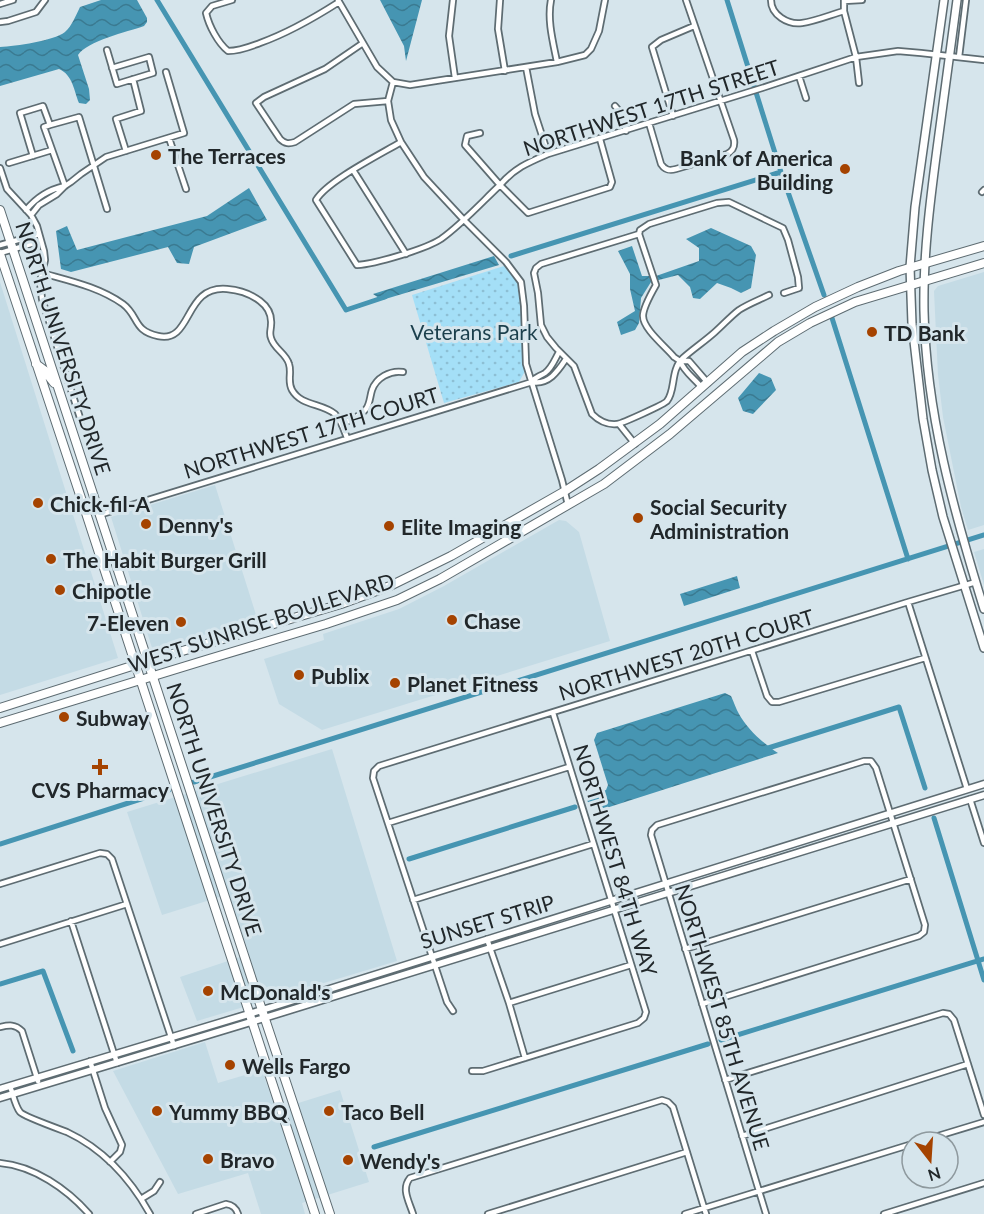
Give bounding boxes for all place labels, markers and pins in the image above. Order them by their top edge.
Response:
place label: The Terraces [168,143,286,168]
place label: Bank of America Building [680,145,833,194]
marker: The Terraces [149,148,163,162]
marker: Bank of America Building [838,162,852,176]
place label: TD Bank [884,320,966,345]
marker: TD Bank [865,325,879,339]
place label: Chick-fil-A [50,491,151,516]
place label: Social Security Administration [649,494,789,543]
marker: Chick-fil-A [31,496,45,510]
marker: Social Security Administration [631,511,645,525]
place label: Denny's [158,512,233,537]
place label: Elite Imaging [401,514,521,539]
marker: Denny's [139,517,153,531]
marker: Elite Imaging [382,519,396,533]
place label: The Habit Burger Grill [63,547,267,572]
marker: The Habit Burger Grill [44,552,58,566]
place label: Chipotle [72,578,151,603]
marker: Chipotle [53,583,67,597]
place label: Chase [464,608,521,633]
place label: 7-Eleven [87,610,169,635]
marker: Chase [445,613,459,627]
marker: 7-Eleven [174,615,188,629]
place label: Publix [311,663,369,688]
marker: Publix [292,668,306,682]
place label: Planet Fitness [407,671,538,696]
marker: Planet Fitness [388,676,402,690]
place label: Subway [76,705,150,730]
marker: Subway [57,710,71,724]
marker: CVS Pharmacy [93,760,107,774]
place label: CVS Pharmacy [31,777,170,802]
place label: McDonald's [220,979,331,1004]
marker: McDonald's [201,984,215,998]
place label: Wells Fargo [242,1053,351,1078]
marker: Wells Fargo [223,1058,237,1072]
place label: Yummy BBQ [168,1099,288,1124]
place label: Taco Bell [341,1099,424,1124]
marker: Yummy BBQ [150,1104,164,1118]
marker: Taco Bell [322,1104,336,1118]
place label: Bravo [220,1147,275,1172]
place label: Wendy's [360,1148,440,1173]
marker: Bravo [201,1152,215,1166]
marker: Wendy's [341,1153,355,1167]

